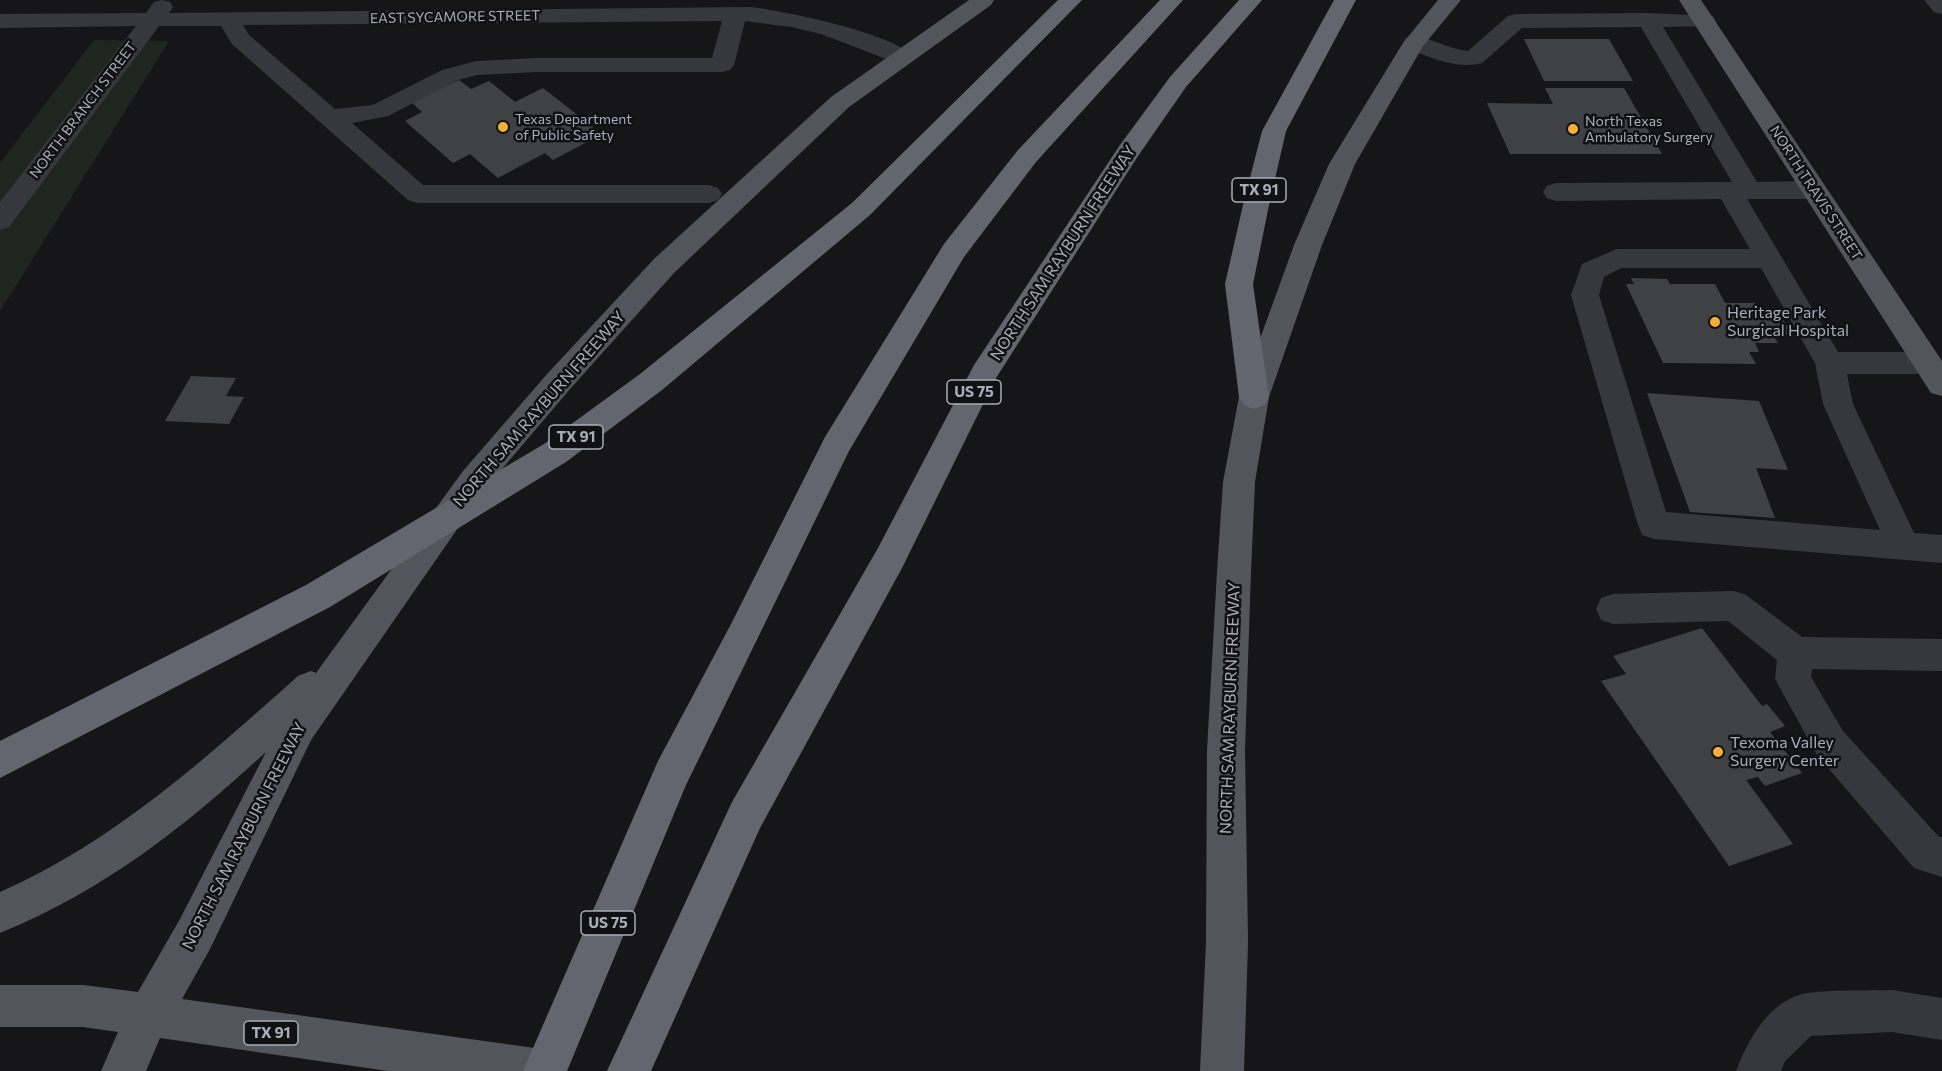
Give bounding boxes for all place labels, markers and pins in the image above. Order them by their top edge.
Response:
place label: Texas Department of Public Safety [515,111,632,144]
place label: North Texas Ambulatory Surgery [1585,113,1713,146]
marker: Texas Department of Public Safety [496,120,510,134]
marker: North Texas Ambulatory Surgery [1566,122,1580,136]
place label: Heritage Park Surgical Hospital [1727,303,1849,341]
marker: Heritage Park Surgical Hospital [1708,315,1722,329]
place label: Texoma Valley Surgery Center [1730,733,1839,771]
marker: Texoma Valley Surgery Center [1711,745,1725,759]

